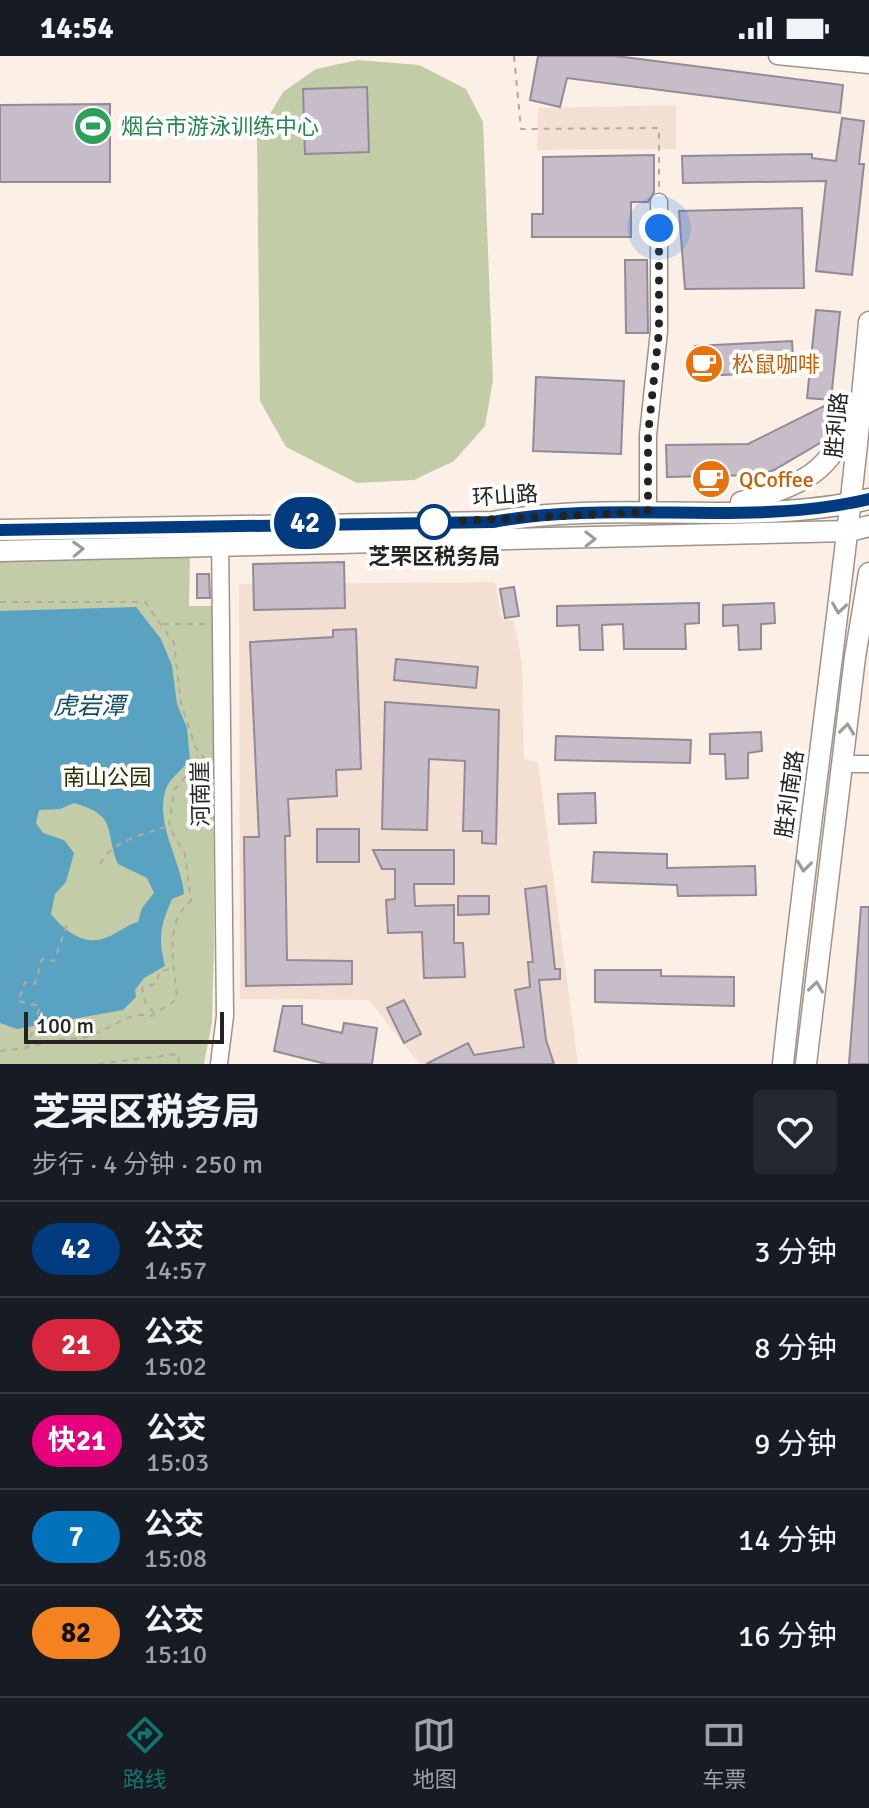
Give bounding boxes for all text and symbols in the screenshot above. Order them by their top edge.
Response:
text: 14:54 [40,10,114,47]
sports icon: 烟台市游泳训练中心 [72,105,114,147]
place label: 烟台市游泳训练中心 [121,113,319,140]
your location [639,208,679,248]
cafe icon: 松鼠咖啡 [683,343,725,385]
place label: 松鼠咖啡 [732,351,820,378]
street label: 胜利路 [820,391,853,459]
cafe icon: QCoffee [690,458,732,500]
place label: QCoffee [739,466,814,493]
street label: 环山路 [471,480,539,511]
line badge: 42 [269,497,341,549]
marker: 芝罘区税务局 [417,505,451,539]
text: 42 [290,506,320,540]
one-way arrow [584,530,597,547]
one-way arrow [72,540,85,557]
place label: 芝罘区税务局 [368,543,500,570]
one-way arrow [831,602,848,615]
water label: 虎岩潭 [53,691,129,721]
one-way arrow [838,722,855,735]
street label: 胜利南路 [770,749,809,840]
street label: 河南崖 [186,761,215,827]
park label: 南山公园 [63,764,151,791]
one-way arrow [795,860,812,873]
one-way arrow [807,980,824,994]
scale bar [24,1008,224,1044]
text: 100 m [36,1012,94,1039]
text: 芝罘区税务局 [32,1089,260,1136]
button: heart [753,1090,837,1174]
text: 步行 · 4 分钟 · 250 m [32,1149,263,1181]
text: 公交 [144,1218,204,1255]
text: 42 [61,1232,91,1266]
text: 3 分钟 [754,1234,837,1271]
text: 14:57 [144,1255,207,1287]
text: 公交 [144,1314,204,1351]
text: 21 [61,1328,91,1362]
text: 8 分钟 [754,1330,837,1367]
text: 15:02 [144,1351,207,1383]
text: 公交 [146,1410,206,1447]
text: 快21 [48,1424,106,1458]
text: 9 分钟 [754,1426,837,1463]
text: 15:03 [146,1447,209,1479]
text: 公交 [144,1506,204,1543]
text: 7 [68,1520,84,1554]
text: 14 分钟 [738,1522,837,1559]
text: 15:08 [144,1543,207,1575]
text: 公交 [144,1602,204,1639]
text: 82 [61,1616,91,1650]
text: 16 分钟 [738,1618,837,1655]
text: 15:10 [144,1639,207,1671]
tab: 路线 [123,1713,167,1793]
tab: 地图 [412,1713,456,1793]
tab: 车票 [702,1713,746,1793]

